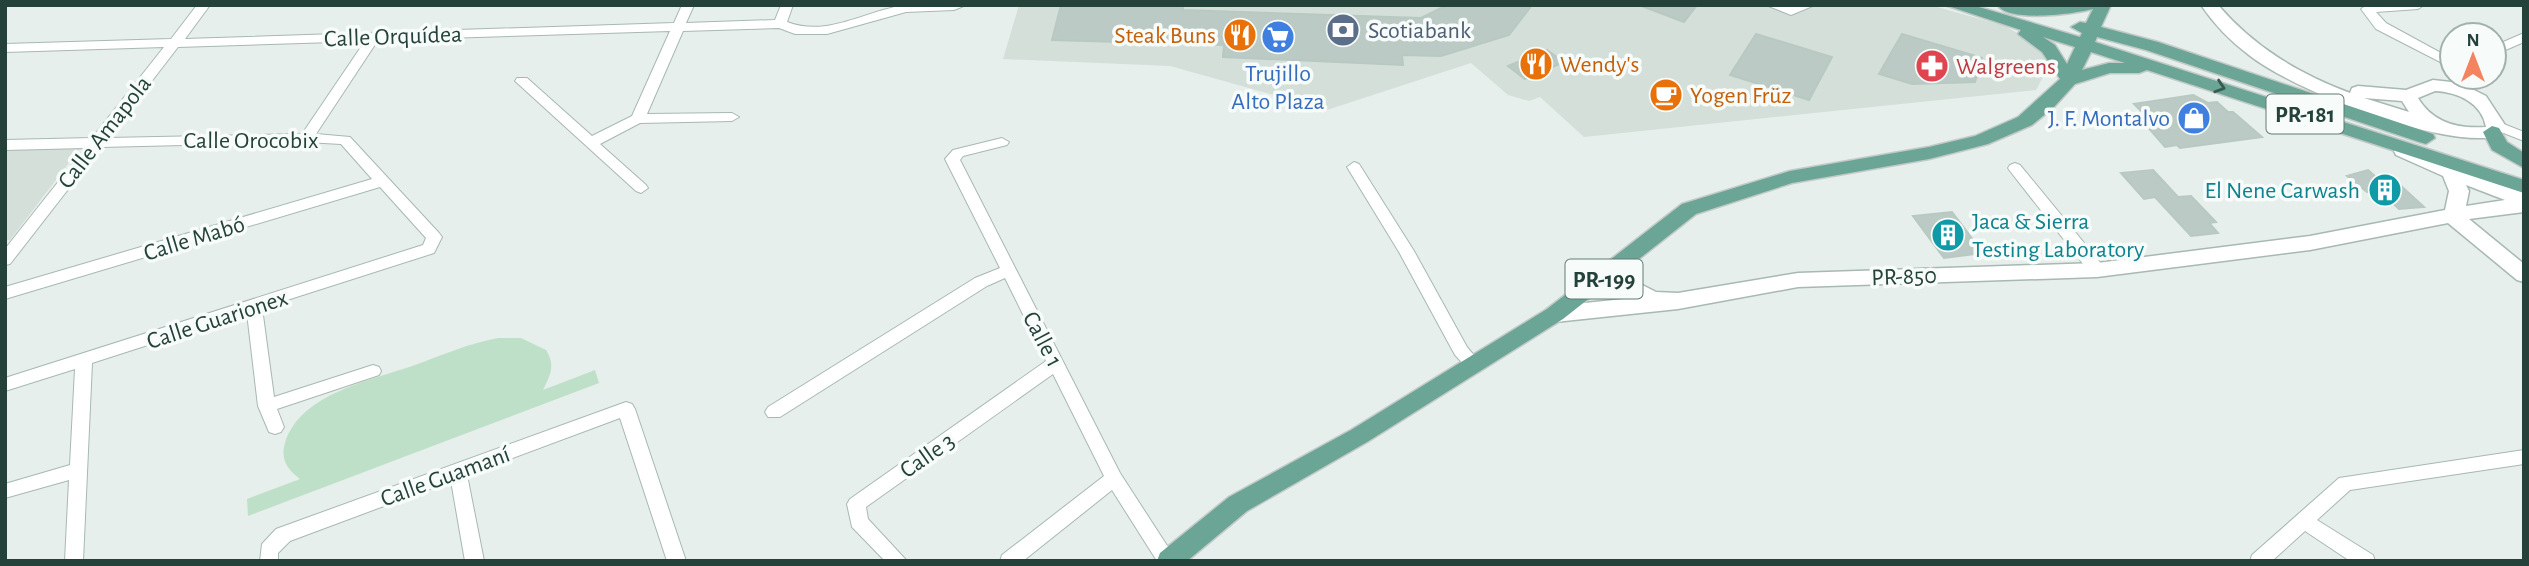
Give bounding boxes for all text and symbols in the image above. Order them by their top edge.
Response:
bank icon: Scotiabank [1324,11,1362,49]
restaurant icon: Steak Buns [1221,16,1259,54]
supermarket icon: Trujillo Alto Plaza [1259,18,1297,56]
place label: Scotiabank [1368,19,1471,43]
north arrow [2438,21,2508,91]
street label: Calle Orquídea [324,23,463,51]
place label: Steak Buns [1114,24,1216,48]
text: N [2466,31,2480,50]
restaurant icon: Wendy's [1517,45,1555,83]
pharmacy icon: Walgreens [1913,47,1951,85]
place label: Wendy's [1560,53,1639,77]
place label: Walgreens [1956,55,2056,79]
place label: Trujillo Alto Plaza [1231,62,1325,114]
street label: Calle Amapola [54,72,156,193]
cafe icon: Yogen Früz [1647,76,1685,114]
one-way arrow [2214,79,2226,93]
place label: Yogen Früz [1690,84,1792,108]
road number: PR-181 [2266,94,2344,134]
shop icon: J. F. Montalvo [2175,99,2213,137]
place label: J. F. Montalvo [2048,107,2170,131]
street label: Calle Orocobix [184,129,319,153]
building icon: El Nene Carwash [2366,171,2404,209]
place label: El Nene Carwash [2205,179,2360,203]
place label: Jaca & Sierra Testing Laboratory [1972,210,2144,262]
street label: Calle Mabó [141,212,248,266]
building icon: Jaca & Sierra Testing Laboratory [1929,216,1967,254]
road number: PR-199 [1566,260,1642,298]
street label: PR-850 [1871,264,1937,290]
street label: Calle Guarionex [144,286,291,354]
street label: Calle 1 [1018,308,1066,371]
street label: Calle 3 [896,429,959,483]
street label: Calle Guamaní [377,442,513,511]

